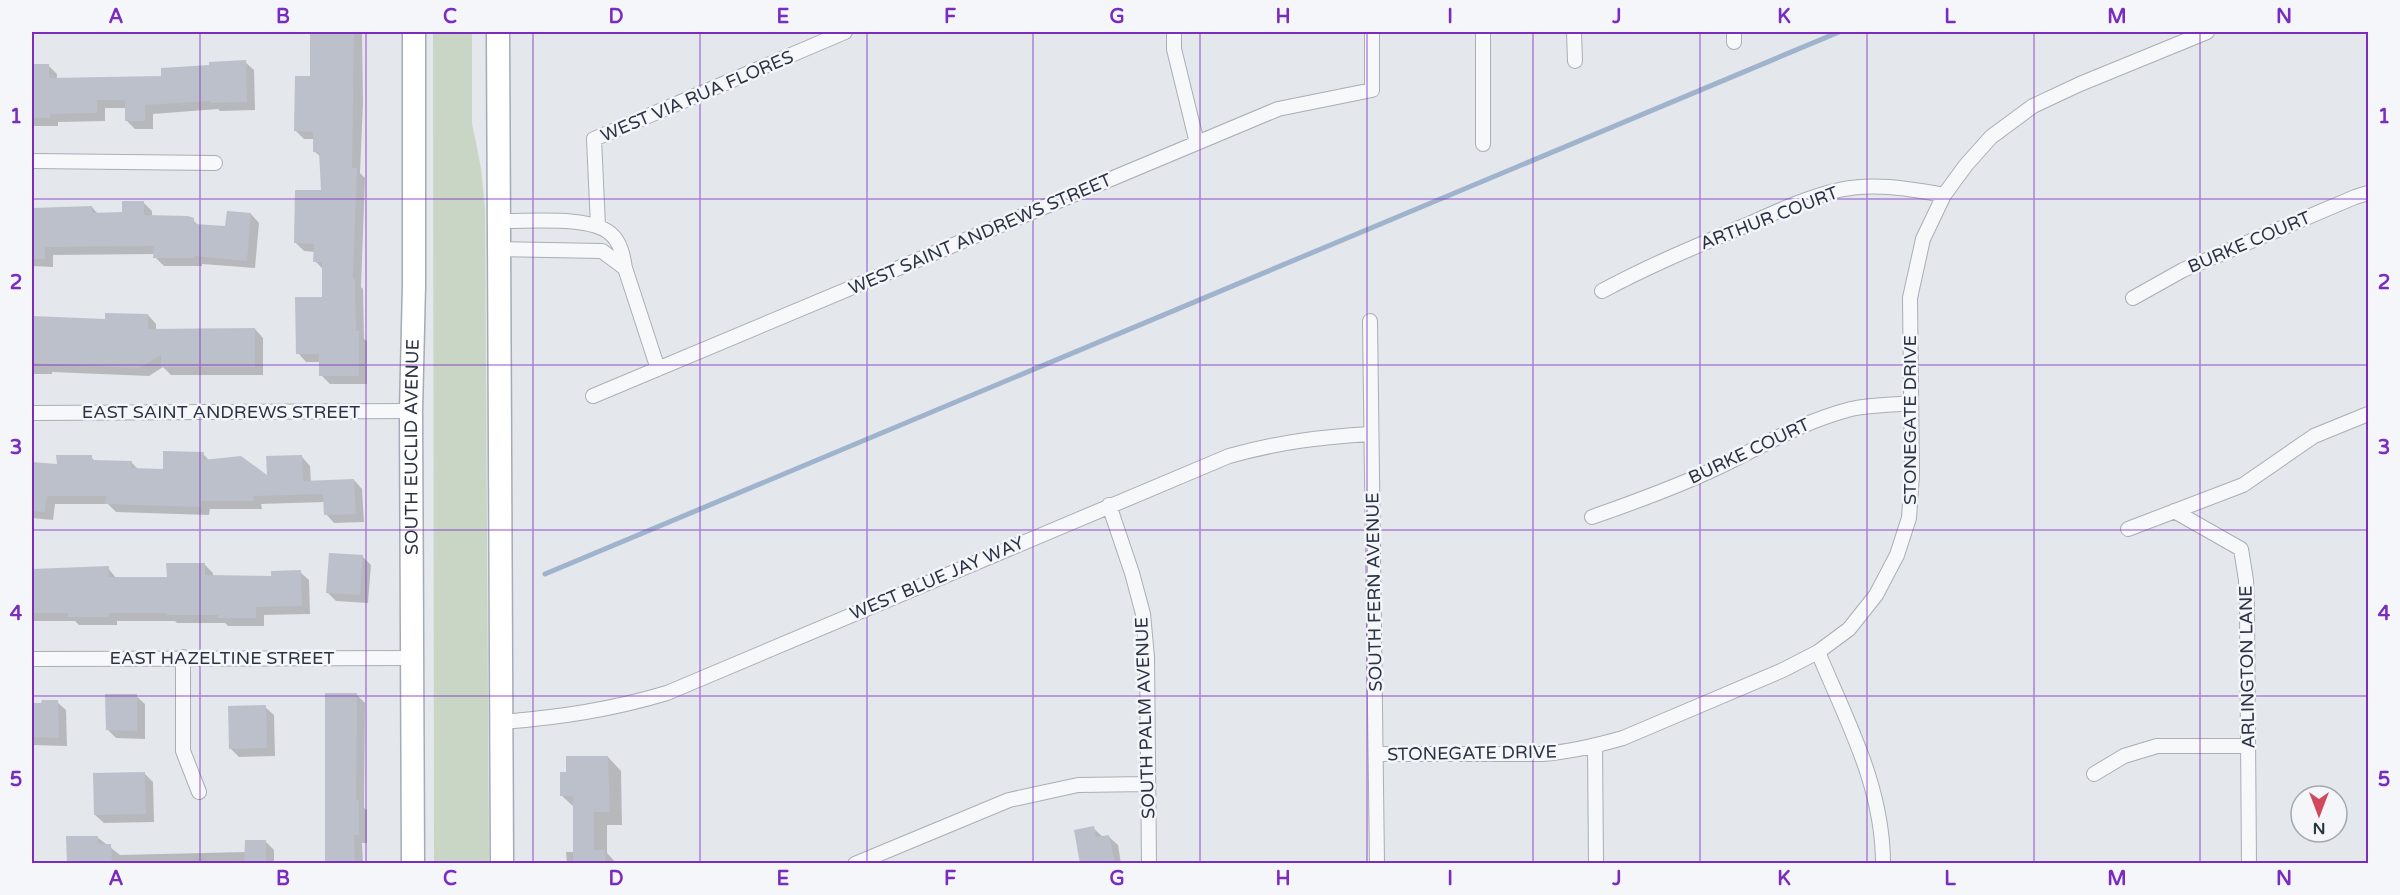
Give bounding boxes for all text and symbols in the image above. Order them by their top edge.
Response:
text: A [109,5,124,29]
text: B [276,5,290,29]
text: C [443,5,457,29]
text: D [608,5,624,29]
text: E [777,5,790,29]
text: F [944,5,956,29]
text: G [1109,5,1125,29]
text: H [1275,5,1291,29]
text: I [1447,5,1453,29]
text: J [1611,5,1622,29]
text: K [1777,5,1791,29]
text: L [1944,5,1956,29]
text: M [2107,5,2127,29]
text: N [2276,5,2292,29]
street label: WEST VIA RUA FLORES [597,45,797,147]
text: 1 [10,105,22,129]
text: 1 [2378,105,2390,129]
street label: WEST SAINT ANDREWS STREET [845,169,1115,299]
street label: ARTHUR COURT [1697,182,1841,254]
street label: BURKE COURT [2184,206,2314,278]
text: 2 [10,271,22,295]
text: 2 [2378,271,2390,295]
street label: STONEGATE DRIVE [1899,335,1921,505]
street label: SOUTH EUCLID AVENUE [400,339,424,555]
street label: EAST SAINT ANDREWS STREET [82,401,360,423]
street label: BURKE COURT [1685,413,1813,489]
text: 3 [10,436,22,460]
text: 3 [2378,436,2390,460]
street label: SOUTH FERN AVENUE [1361,492,1387,692]
street label: WEST BLUE JAY WAY [847,531,1028,625]
street label: ARLINGTON LANE [2235,585,2259,749]
text: 4 [10,602,23,626]
text: 4 [2378,602,2391,626]
street label: SOUTH PALM AVENUE [1130,617,1160,819]
street label: EAST HAZELTINE STREET [110,647,334,669]
street label: STONEGATE DRIVE [1387,741,1557,765]
text: 5 [10,768,22,792]
text: 5 [2378,768,2390,792]
north arrow [2289,784,2349,844]
text: N [2313,818,2325,838]
text: A [109,867,124,891]
text: B [276,867,290,891]
text: C [443,867,457,891]
text: D [608,867,624,891]
text: E [777,867,790,891]
text: F [944,867,956,891]
text: G [1109,867,1125,891]
text: H [1275,867,1291,891]
text: I [1447,867,1453,891]
text: J [1611,867,1622,891]
text: K [1777,867,1791,891]
text: L [1944,867,1956,891]
text: M [2107,867,2127,891]
text: N [2276,867,2292,891]

